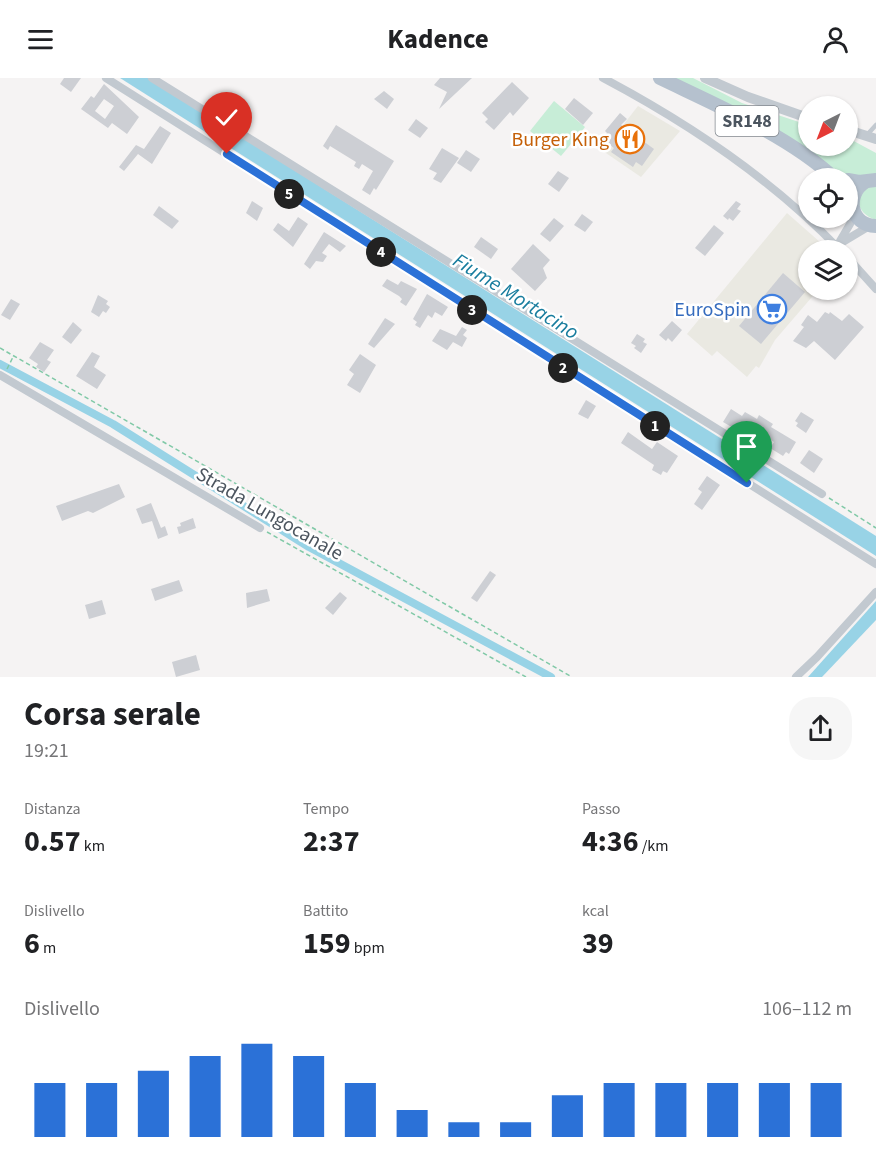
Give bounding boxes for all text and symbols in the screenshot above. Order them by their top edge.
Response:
text: Kadence [387,20,489,59]
icon: menu [24,23,57,56]
icon: person [819,23,852,56]
pin [201,92,252,154]
north arrow [798,96,858,156]
map controls [798,96,858,300]
icon: check [210,101,243,134]
road number: SR148 [716,106,778,136]
restaurant icon: Burger King [614,123,646,155]
place label: Burger King [511,126,609,154]
button: locate [798,168,858,228]
pin: 5 [274,179,304,209]
text: 5 [285,183,293,205]
pin: 4 [366,237,396,267]
button: layers [798,240,858,300]
text: 4 [377,241,385,263]
water label: Fiume Mortacino [447,245,585,347]
supermarket icon: EuroSpin [756,293,788,325]
pin: 3 [457,295,487,325]
place label: EuroSpin [674,296,751,324]
text: 3 [468,299,476,321]
pin: 2 [548,353,578,383]
text: 2 [559,357,567,379]
pin: 1 [640,411,670,441]
text: 1 [651,415,659,437]
pin [721,421,772,483]
icon: arrive [730,430,763,463]
street label: Strada Lungocanale [191,460,348,567]
text: Corsa serale [24,691,201,738]
button: share [789,697,852,760]
text: 19:21 [24,737,69,765]
text: Distanza [24,798,81,820]
text: Tempo [303,798,349,820]
text: Passo [582,798,621,820]
text: 0.57 [24,820,81,863]
text: 2:37 [303,820,360,863]
text: 4:36 [582,820,639,863]
text: km [81,835,105,857]
text: /km [639,835,669,857]
text: Dislivello [24,900,85,922]
text: Battito [303,900,349,922]
text: kcal [582,900,609,922]
text: 6 [24,922,40,965]
text: 159 [303,922,351,965]
text: 39 [582,922,614,965]
text: m [40,937,56,959]
text: bpm [351,937,385,959]
text: Dislivello [24,995,100,1023]
text: 106–112 m [762,995,852,1023]

